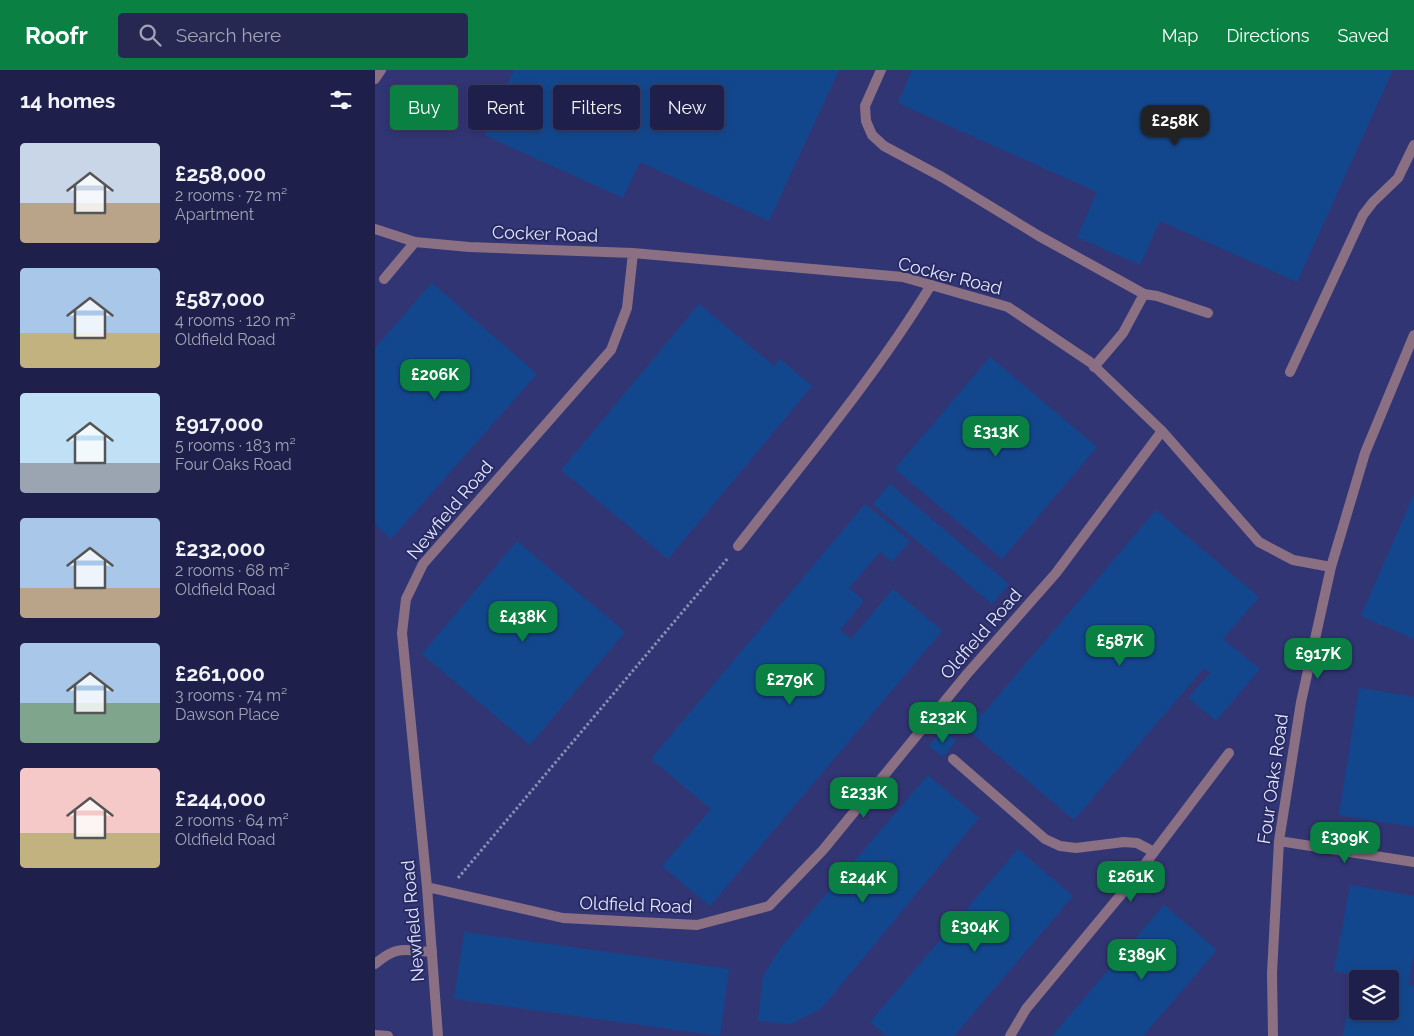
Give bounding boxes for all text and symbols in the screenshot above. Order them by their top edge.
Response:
search box [118,13,468,58]
text: Roofr [25,21,88,50]
icon: search [136,21,164,49]
text: Search here [176,24,281,46]
text: Map [1162,25,1198,46]
text: Directions [1226,25,1310,46]
text: Saved [1338,25,1389,46]
chip: Buy [390,85,458,130]
chip: Rent [468,85,543,130]
chip: Filters [553,85,640,130]
chip: New [650,85,724,130]
icon: filters [327,86,355,114]
text: 14 homes [20,88,115,113]
pin: £258K [1140,104,1210,147]
text: £258K [1152,111,1198,130]
text: £258,000 [175,161,266,186]
icon: home [60,163,120,223]
text: 2 rooms · 72 m² [175,186,287,205]
text: Apartment [175,205,254,224]
street label: Cocker Road [492,221,598,246]
street label: Cocker Road [896,252,1004,299]
text: £587,000 [175,286,265,311]
icon: home [60,288,120,348]
text: 4 rooms · 120 m² [175,311,296,330]
text: Oldfield Road [175,330,276,349]
pin: £206K [400,358,470,401]
text: £206K [411,365,459,384]
text: £917,000 [175,411,263,436]
icon: home [60,413,120,473]
pin: £313K [961,416,1031,458]
text: £313K [973,422,1019,441]
text: 5 rooms · 183 m² [175,436,296,455]
text: Four Oaks Road [175,455,292,474]
street label: Newfield Road [402,456,497,563]
text: £232,000 [175,536,265,561]
icon: home [60,538,120,598]
text: 2 rooms · 68 m² [175,561,290,580]
text: Oldfield Road [175,580,276,599]
street label: Oldfield Road [936,584,1026,683]
pin: £438K [488,600,558,643]
text: £438K [499,607,547,626]
pin: £587K [1085,624,1155,667]
text: £587K [1097,631,1143,650]
pin: £917K [1283,638,1353,680]
text: £917K [1295,644,1341,663]
text: £261,000 [175,661,265,686]
icon: home [60,663,120,723]
pin: £279K [755,664,825,706]
text: £279K [767,670,813,689]
text: 3 rooms · 74 m² [175,686,287,705]
pin: £232K [908,702,978,744]
text: Dawson Place [175,705,279,724]
text: £232K [920,708,966,727]
street label: Four Oaks Road [1253,713,1292,845]
pin: £233K [829,776,899,819]
text: £233K [841,783,887,802]
text: £244,000 [175,786,266,811]
icon: home [60,788,120,848]
text: 2 rooms · 64 m² [175,811,289,830]
pin: £309K [1310,822,1380,864]
text: £309K [1321,828,1369,847]
text: Oldfield Road [175,830,276,849]
street label: Newfield Road [397,859,428,983]
pin: £261K [1096,860,1166,903]
pin: £244K [828,862,898,904]
text: £261K [1108,867,1154,886]
text: £244K [840,868,886,887]
street label: Oldfield Road [579,892,693,917]
pin: £304K [940,910,1010,953]
text: £304K [951,917,999,936]
pin: £389K [1107,938,1177,981]
text: £389K [1118,945,1166,964]
map controls [1349,970,1399,1020]
button: layers [1349,970,1399,1020]

